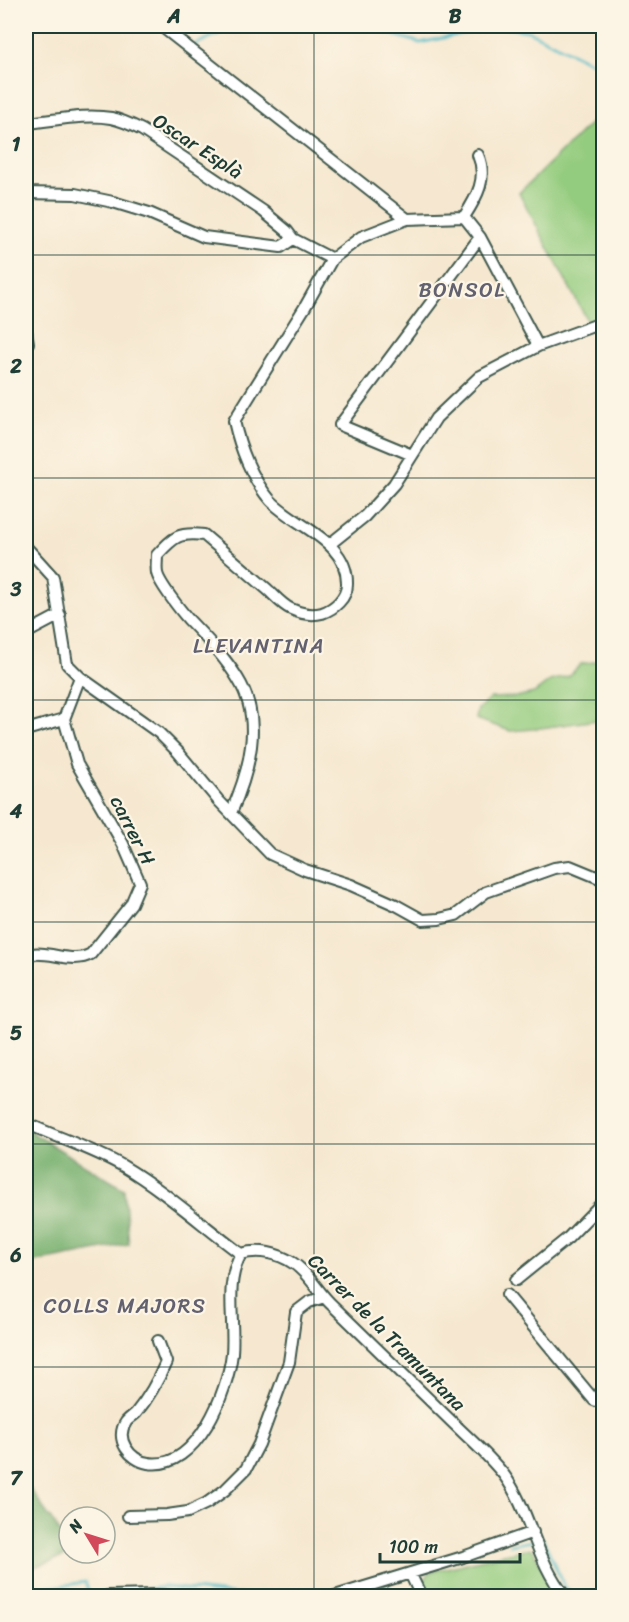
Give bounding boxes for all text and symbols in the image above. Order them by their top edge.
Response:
text: A [166,0,181,34]
text: B [449,0,462,34]
street label: Oscar Esplà [145,104,250,189]
text: 1 [12,127,21,162]
district label: BONSOL [419,271,505,309]
text: 2 [9,349,22,384]
text: 3 [10,572,22,607]
district label: LLEVANTINA [193,627,325,665]
street label: carrer H [100,789,165,871]
text: 4 [9,794,23,829]
text: 5 [10,1016,22,1051]
text: 6 [9,1238,22,1273]
street label: Carrer de la Tramuntana [299,1245,475,1421]
district label: COLLS MAJORS [43,1287,207,1325]
text: 7 [10,1461,23,1496]
north arrow [57,1505,117,1565]
text: N [60,1512,91,1540]
scale bar [380,1526,520,1564]
text: 100 m [389,1531,438,1563]

